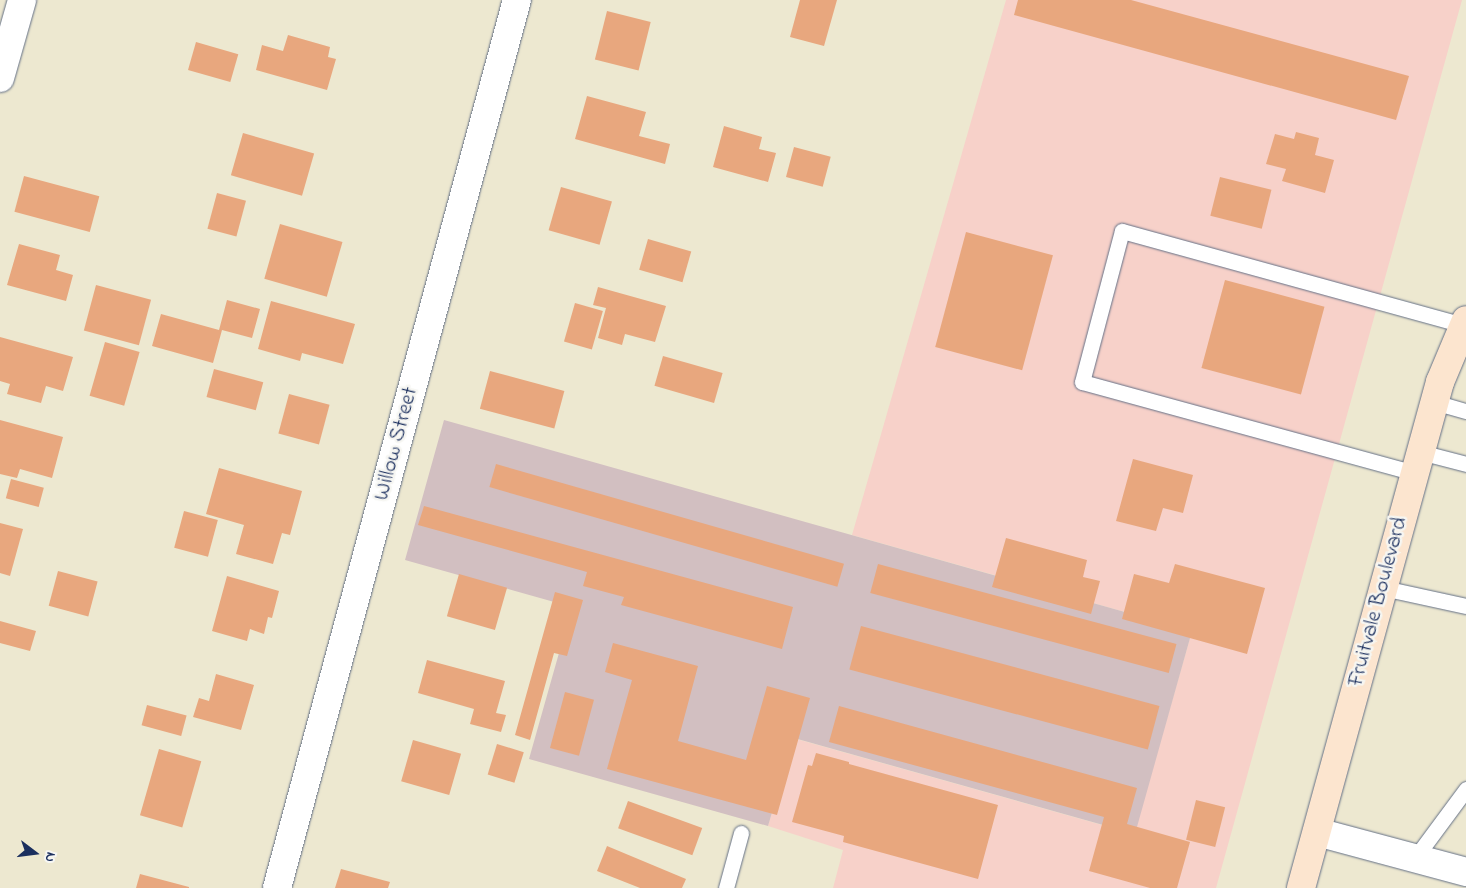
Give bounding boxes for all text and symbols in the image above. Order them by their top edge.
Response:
street label: Willow Street [369,384,425,504]
street label: Fruitvale Boulevard [1344,514,1414,690]
north arrow [10,828,60,878]
text: N [39,850,61,864]

